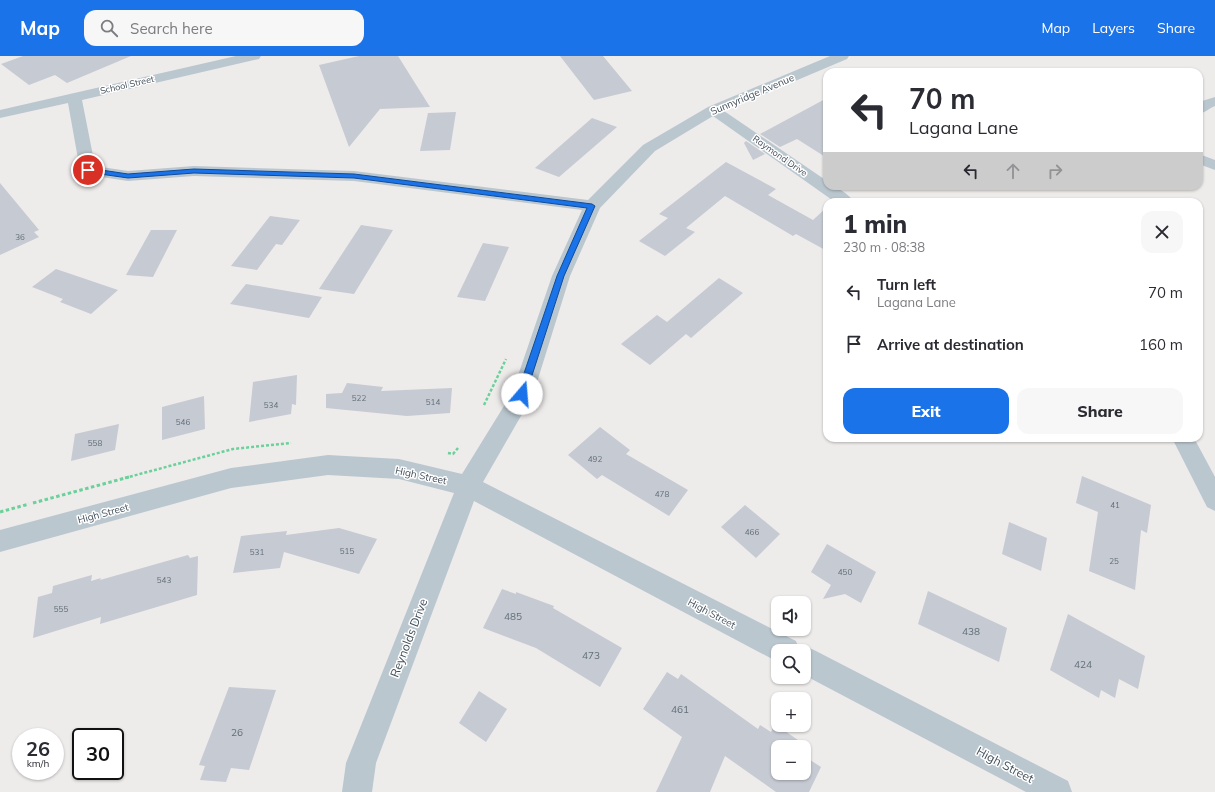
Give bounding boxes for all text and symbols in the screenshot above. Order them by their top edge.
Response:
search box [84,10,364,46]
text: Map [20,16,60,40]
icon: search [98,17,120,39]
text: Search here [130,19,213,38]
text: Map [1041,19,1070,37]
text: Layers [1092,19,1135,37]
text: Share [1157,19,1195,37]
street label: Sunnyridge Avenue [708,71,796,118]
street label: School Street [99,73,155,96]
text: 70 m [909,81,975,116]
icon: left [843,84,895,136]
text: Lagana Lane [909,116,1018,139]
street label: Raymond Drive [750,133,810,179]
pin [71,153,105,187]
icon: arrive [77,159,99,181]
icon: left [960,160,982,182]
icon: ahead [1002,160,1024,182]
icon: right [1044,160,1066,182]
text: 1 min [843,209,907,239]
button: close [1141,211,1183,253]
house number: 36 [15,232,25,242]
text: 230 m · 08:38 [843,239,925,255]
text: Turn left [877,275,936,294]
icon: left [843,281,865,303]
text: 70 m [1148,283,1183,302]
text: Lagana Lane [877,294,956,310]
icon: arrive [843,333,865,355]
text: Arrive at destination [877,335,1024,354]
text: 160 m [1139,335,1183,354]
position arrow [501,373,543,415]
button: Exit [843,388,1009,434]
button: Share [1017,388,1183,434]
house number: 522 [352,393,366,403]
house number: 514 [426,397,440,407]
house number: 534 [264,400,278,410]
house number: 546 [176,417,190,427]
house number: 558 [88,438,102,448]
house number: 492 [588,454,602,464]
street label: High Street [394,464,448,487]
house number: 478 [655,489,669,499]
street label: High Street [76,500,130,527]
house number: 41 [1110,500,1120,510]
house number: 466 [745,527,759,537]
house number: 515 [340,546,354,556]
house number: 531 [250,547,264,557]
house number: 25 [1109,556,1119,566]
house number: 450 [838,567,852,577]
house number: 543 [157,575,171,585]
street label: High Street [686,595,738,632]
street label: Reynolds Drive [387,596,430,679]
map controls [771,596,811,780]
button: sound [771,596,811,636]
house number: 555 [54,604,68,614]
house number: 485 [504,610,522,623]
house number: 438 [962,625,980,638]
button: search [771,644,811,684]
house number: 473 [582,649,600,662]
house number: 424 [1074,658,1092,671]
button: + [771,692,811,732]
house number: 461 [671,703,689,716]
house number: 26 [231,726,243,739]
speed limit sign: 30 [72,728,124,780]
text: 26 [26,736,50,761]
button: − [771,740,811,780]
street label: High Street [974,743,1036,786]
text: km/h [27,757,49,770]

